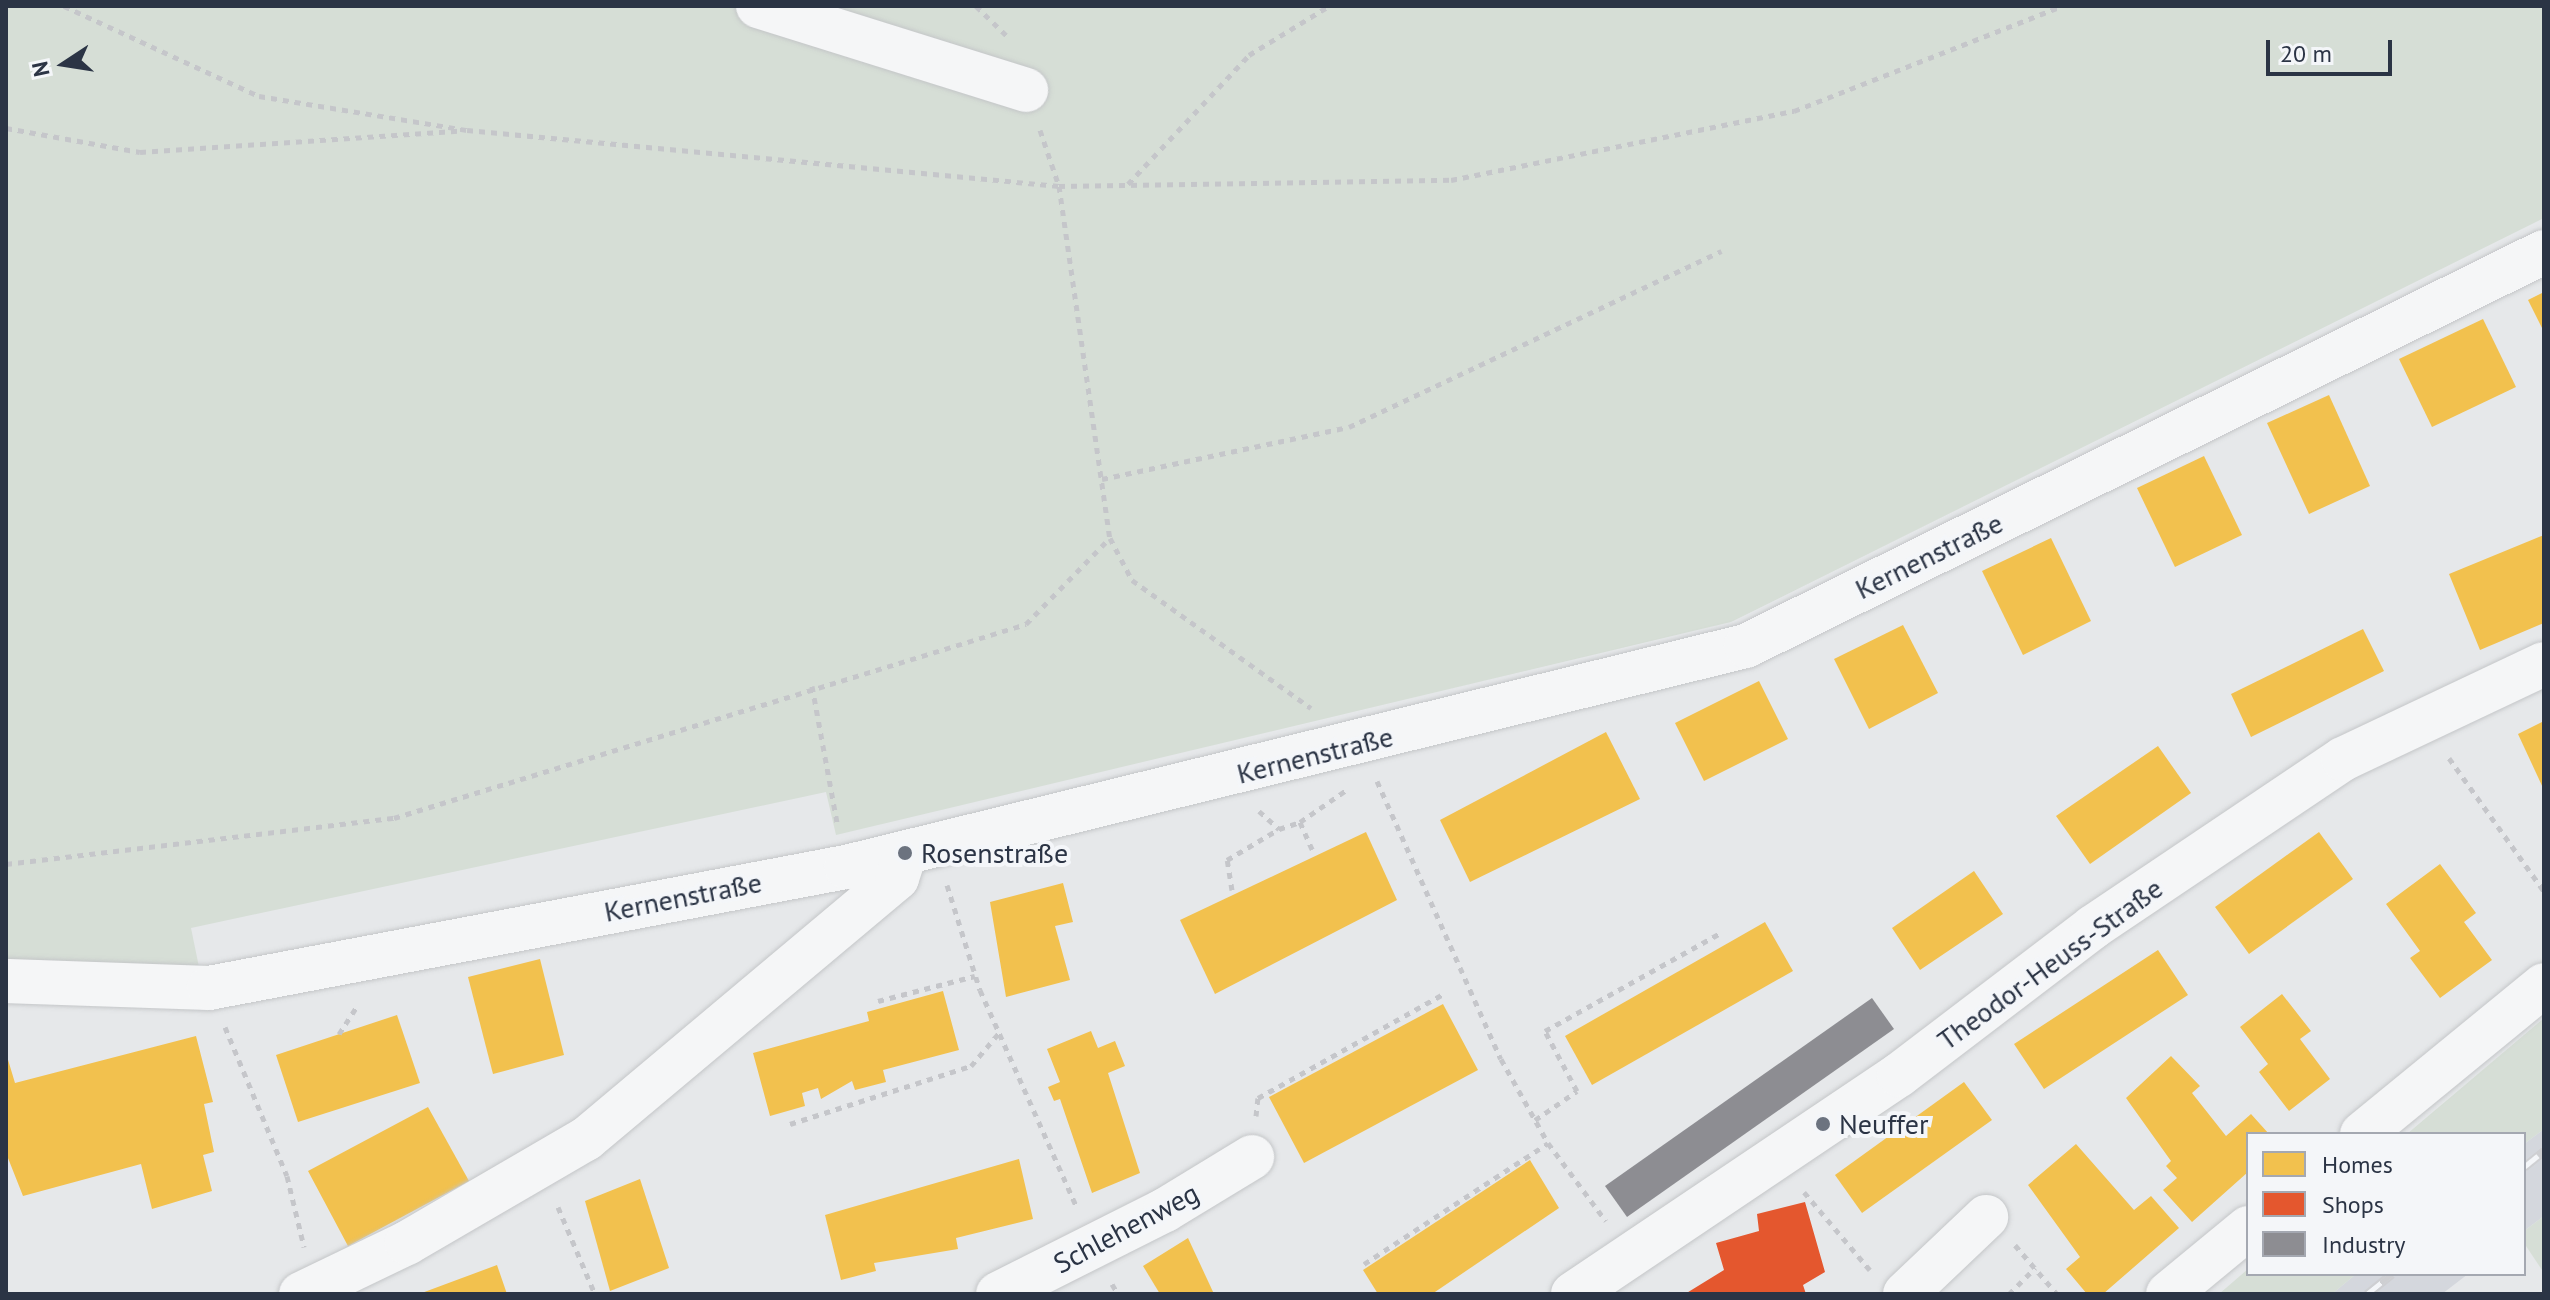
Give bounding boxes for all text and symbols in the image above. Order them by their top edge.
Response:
north arrow [24,24,104,104]
scale bar [2270,24,2396,74]
text: 20 m [2280,38,2332,69]
text: N [25,59,56,79]
street label: Kernenstraße [1850,506,2008,606]
street label: Kernenstraße [1233,719,1397,791]
place label: Rosenstraße [921,836,1068,870]
marker: Rosenstraße [896,844,914,862]
street label: Kernenstraße [601,865,765,929]
street label: Theodor-Heuss-Straße [1931,871,2169,1057]
place label: Neuffer [1839,1107,1928,1141]
marker: Neuffer [1814,1115,1832,1133]
legend [2246,1132,2526,1276]
text: Homes [2322,1149,2393,1180]
street label: Schlehenweg [1048,1176,1204,1280]
text: Shops [2322,1189,2384,1220]
text: Industry [2322,1229,2406,1260]

